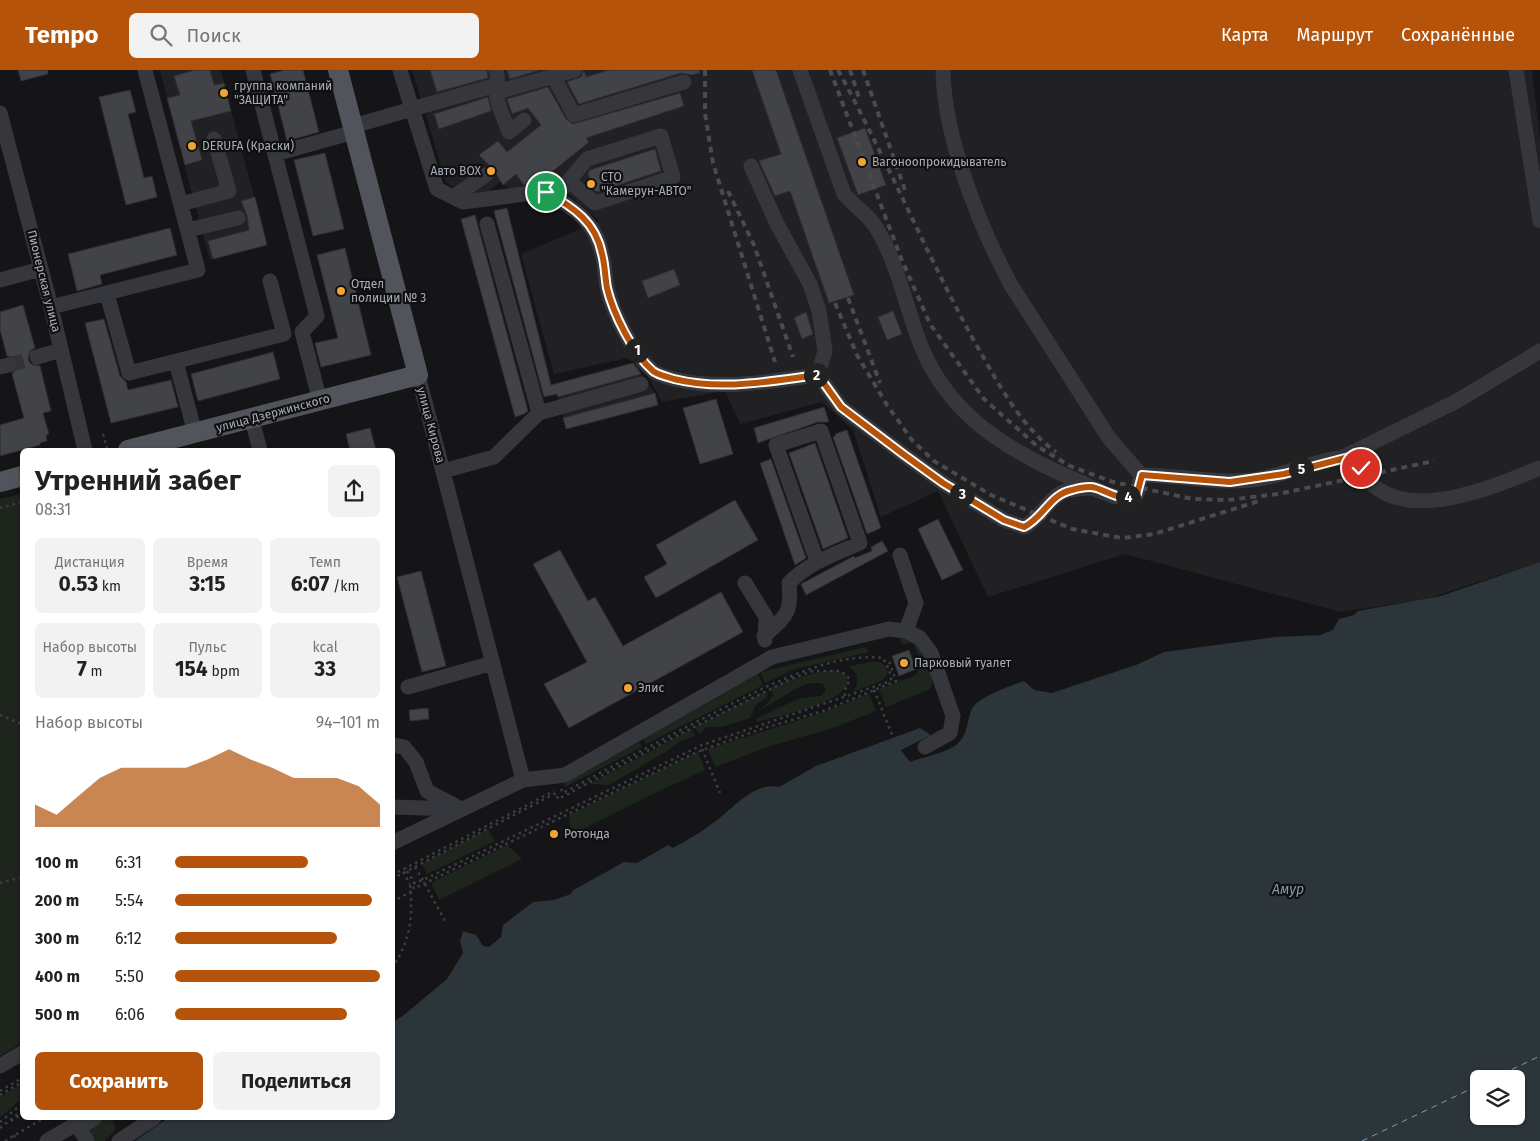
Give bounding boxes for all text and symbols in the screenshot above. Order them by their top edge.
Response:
search box [129,13,479,58]
text: Tempo [25,21,99,49]
icon: search [147,21,175,49]
text: Поиск [187,24,241,47]
text: Карта [1221,24,1269,46]
text: Маршрут [1297,24,1373,46]
text: Сохранённые [1401,24,1515,46]
place label: группа компаний "ЗАЩИТА" [234,79,332,107]
marker: группа компаний "ЗАЩИТА" [218,87,230,99]
place label: DERUFA (Краски) [202,139,294,153]
marker: DERUFA (Краски) [186,140,198,152]
place label: Вагоноопрокидыватель [872,155,1007,169]
marker: Вагоноопрокидыватель [856,156,868,168]
place label: Авто BOX [430,164,482,178]
marker: Авто BOX [485,165,497,177]
place label: СТО "Камерун-АВТО" [601,170,692,198]
pin [525,171,567,213]
icon: arrive [532,178,560,206]
marker: СТО "Камерун-АВТО" [585,178,597,190]
street label: Пионерская улица [25,229,63,333]
place label: Отдел полиции № 3 [351,277,426,305]
marker: Отдел полиции № 3 [335,285,347,297]
pin: 1 [624,338,650,362]
text: 1 [634,342,641,359]
pin: 2 [804,362,828,388]
text: 2 [813,367,820,384]
street label: улица Кирова [414,385,448,465]
street label: улица Дзержинского [215,391,331,435]
pin [1340,447,1382,489]
icon: check [1347,454,1375,482]
pin: 5 [1288,456,1314,482]
text: 5 [1298,461,1305,478]
text: Утренний забег [35,464,241,497]
button: share [328,465,380,517]
pin: 3 [950,482,974,506]
pin: 4 [1116,484,1140,510]
text: 3 [959,486,966,503]
text: 4 [1125,489,1132,506]
text: 08:31 [35,500,71,519]
text: Дистанция [55,554,125,571]
text: Время [187,554,228,571]
text: Темп [309,554,341,571]
text: 0.53 [59,571,98,597]
text: 3:15 [189,571,226,597]
text: 6:07 [291,571,329,597]
text: km [98,578,121,595]
text: /km [329,578,360,595]
text: Набор высоты [43,639,137,656]
text: Пульс [188,639,227,656]
text: kcal [313,639,338,656]
text: 7 [77,656,87,682]
text: 154 [175,656,208,682]
text: 33 [314,656,336,682]
place label: Парковый туалет [914,656,1012,670]
marker: Парковый туалет [898,657,910,669]
text: m [87,663,103,680]
text: bpm [208,663,240,680]
place label: Элис [638,681,664,695]
marker: Элис [622,682,634,694]
text: Набор высоты [35,713,143,732]
text: 94–101 m [316,713,380,732]
place label: Ротонда [564,827,610,841]
marker: Ротонда [548,828,560,840]
text: 100 m [35,853,78,872]
text: 6:31 [115,853,142,872]
water label: Амур [1271,881,1304,898]
text: 200 m [35,891,79,910]
text: 5:54 [115,891,143,910]
text: 300 m [35,929,79,948]
text: 6:12 [115,929,142,948]
text: 400 m [35,967,80,986]
text: 5:50 [115,967,144,986]
text: 500 m [35,1005,80,1024]
text: 6:06 [115,1005,145,1024]
button: Сохранить [35,1052,203,1110]
button: Поделиться [213,1052,380,1110]
map controls [1470,1070,1525,1125]
button: layers [1470,1070,1525,1125]

